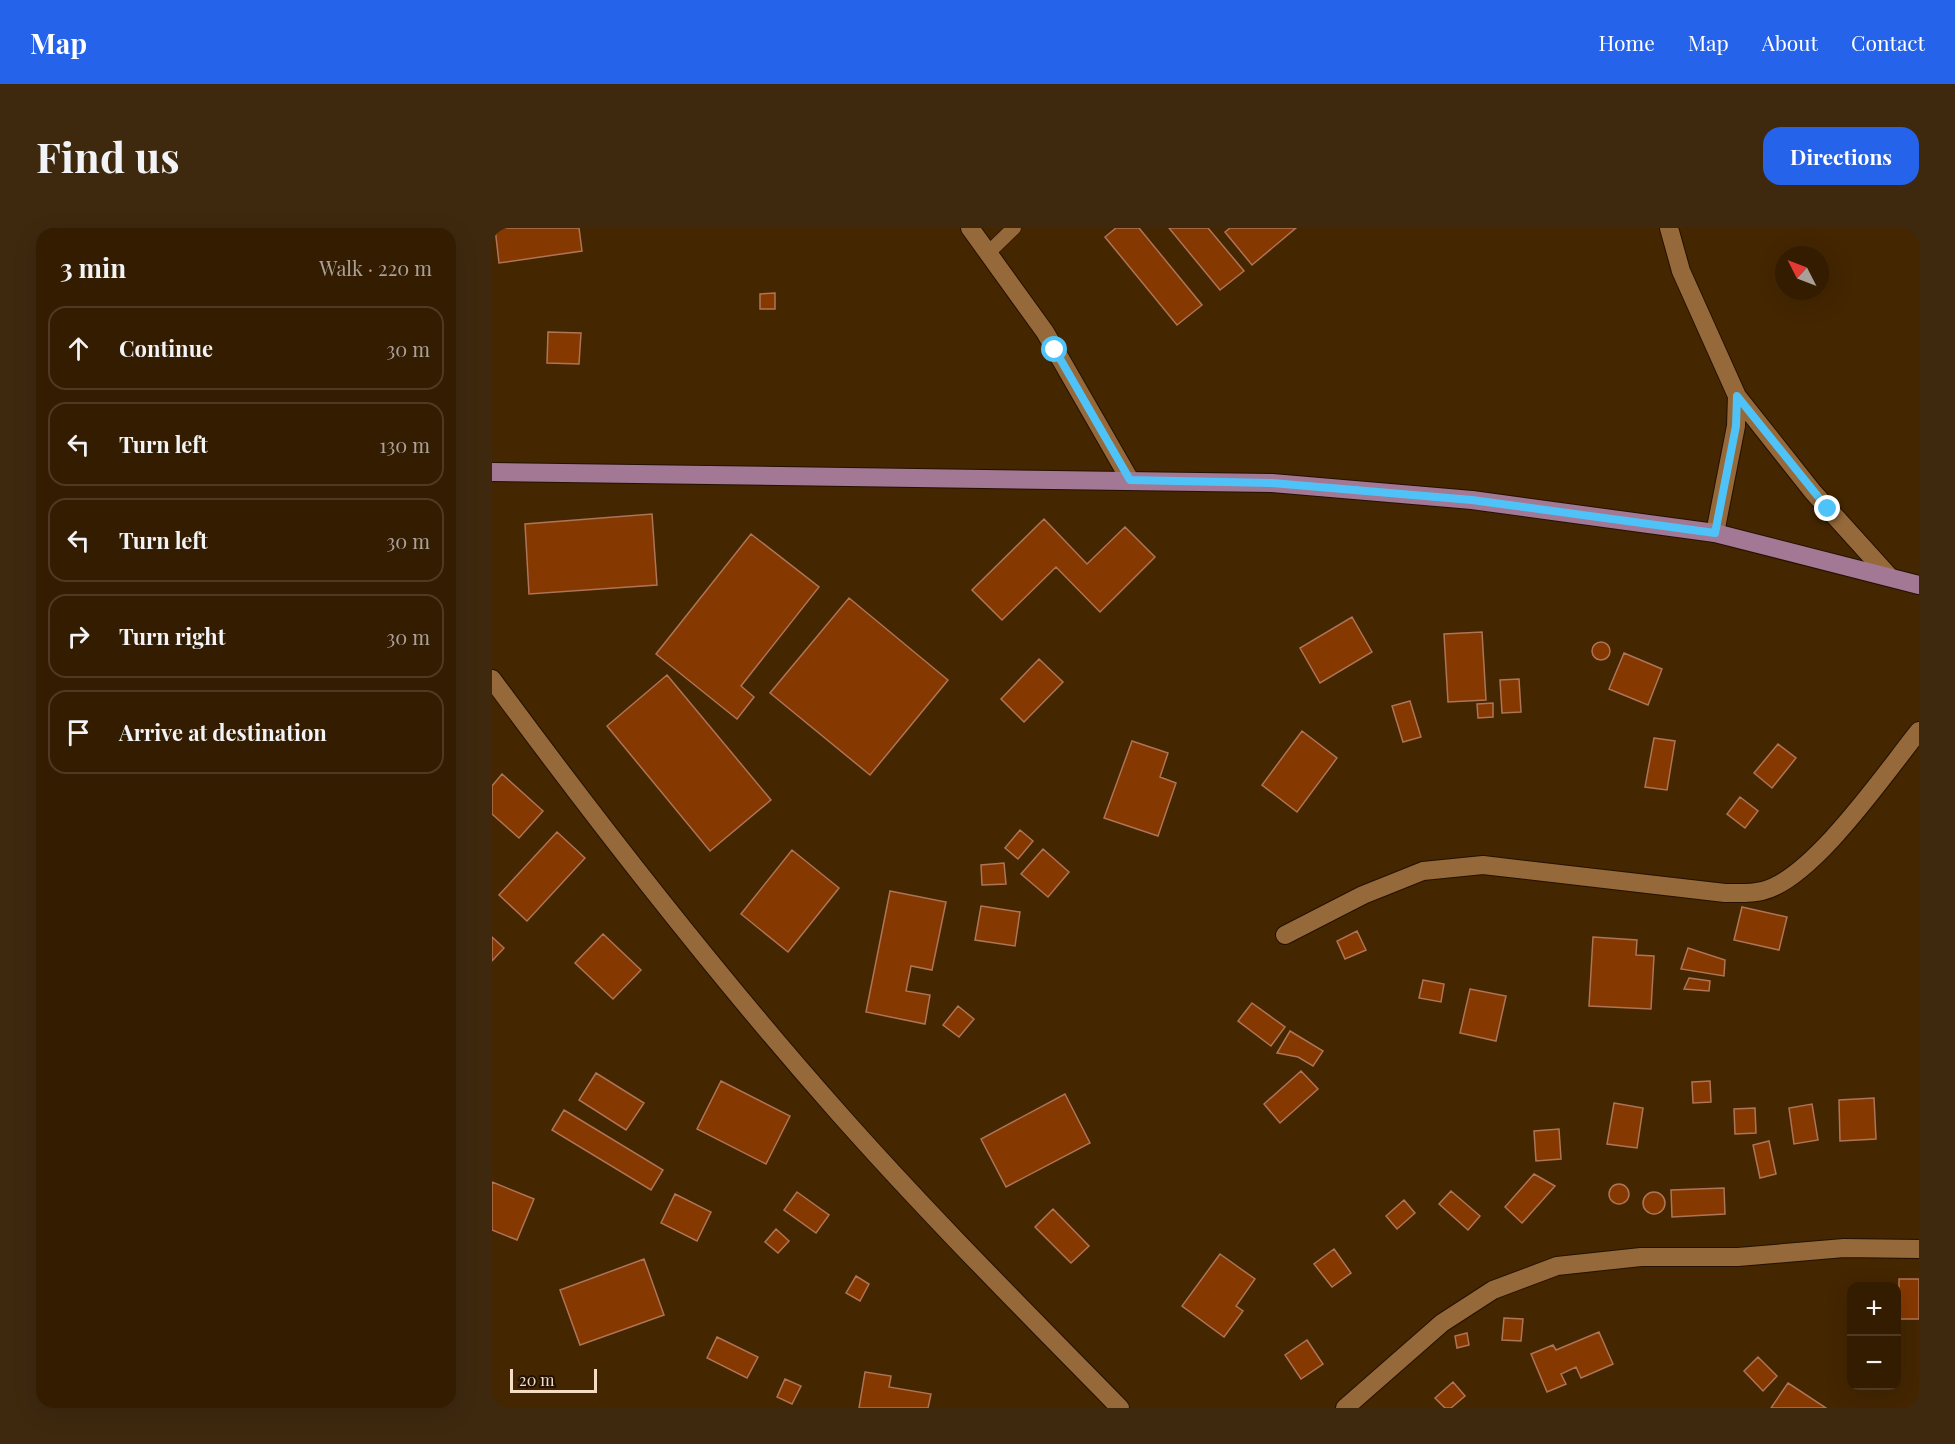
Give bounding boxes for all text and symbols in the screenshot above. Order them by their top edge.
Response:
text: Map [30,24,87,61]
text: Home [1599,28,1655,56]
text: Map [1688,28,1729,56]
text: About [1762,28,1818,56]
text: Contact [1851,28,1925,56]
button: Directions [1763,127,1919,185]
text: Find us [36,128,180,184]
north arrow [1775,246,1829,300]
text: 3 min [60,250,126,285]
text: Walk · 220 m [319,254,432,281]
icon: ahead [62,332,95,365]
text: Continue [119,333,213,363]
text: 30 m [386,335,430,362]
route start [1041,336,1067,362]
icon: left [62,428,95,461]
text: Turn left [119,429,208,459]
text: 130 m [379,431,430,458]
route end [1814,495,1840,521]
icon: left [62,524,95,557]
text: Turn left [119,525,208,555]
text: 30 m [386,527,430,554]
icon: right [62,620,95,653]
text: Turn right [119,621,225,651]
text: 30 m [386,623,430,650]
icon: arrive [62,716,95,749]
text: Arrive at destination [119,717,327,747]
map controls [1847,1282,1901,1390]
button: + [1847,1282,1901,1336]
button: − [1847,1336,1901,1390]
scale bar [510,1366,597,1394]
text: 20 m [519,1369,554,1390]

